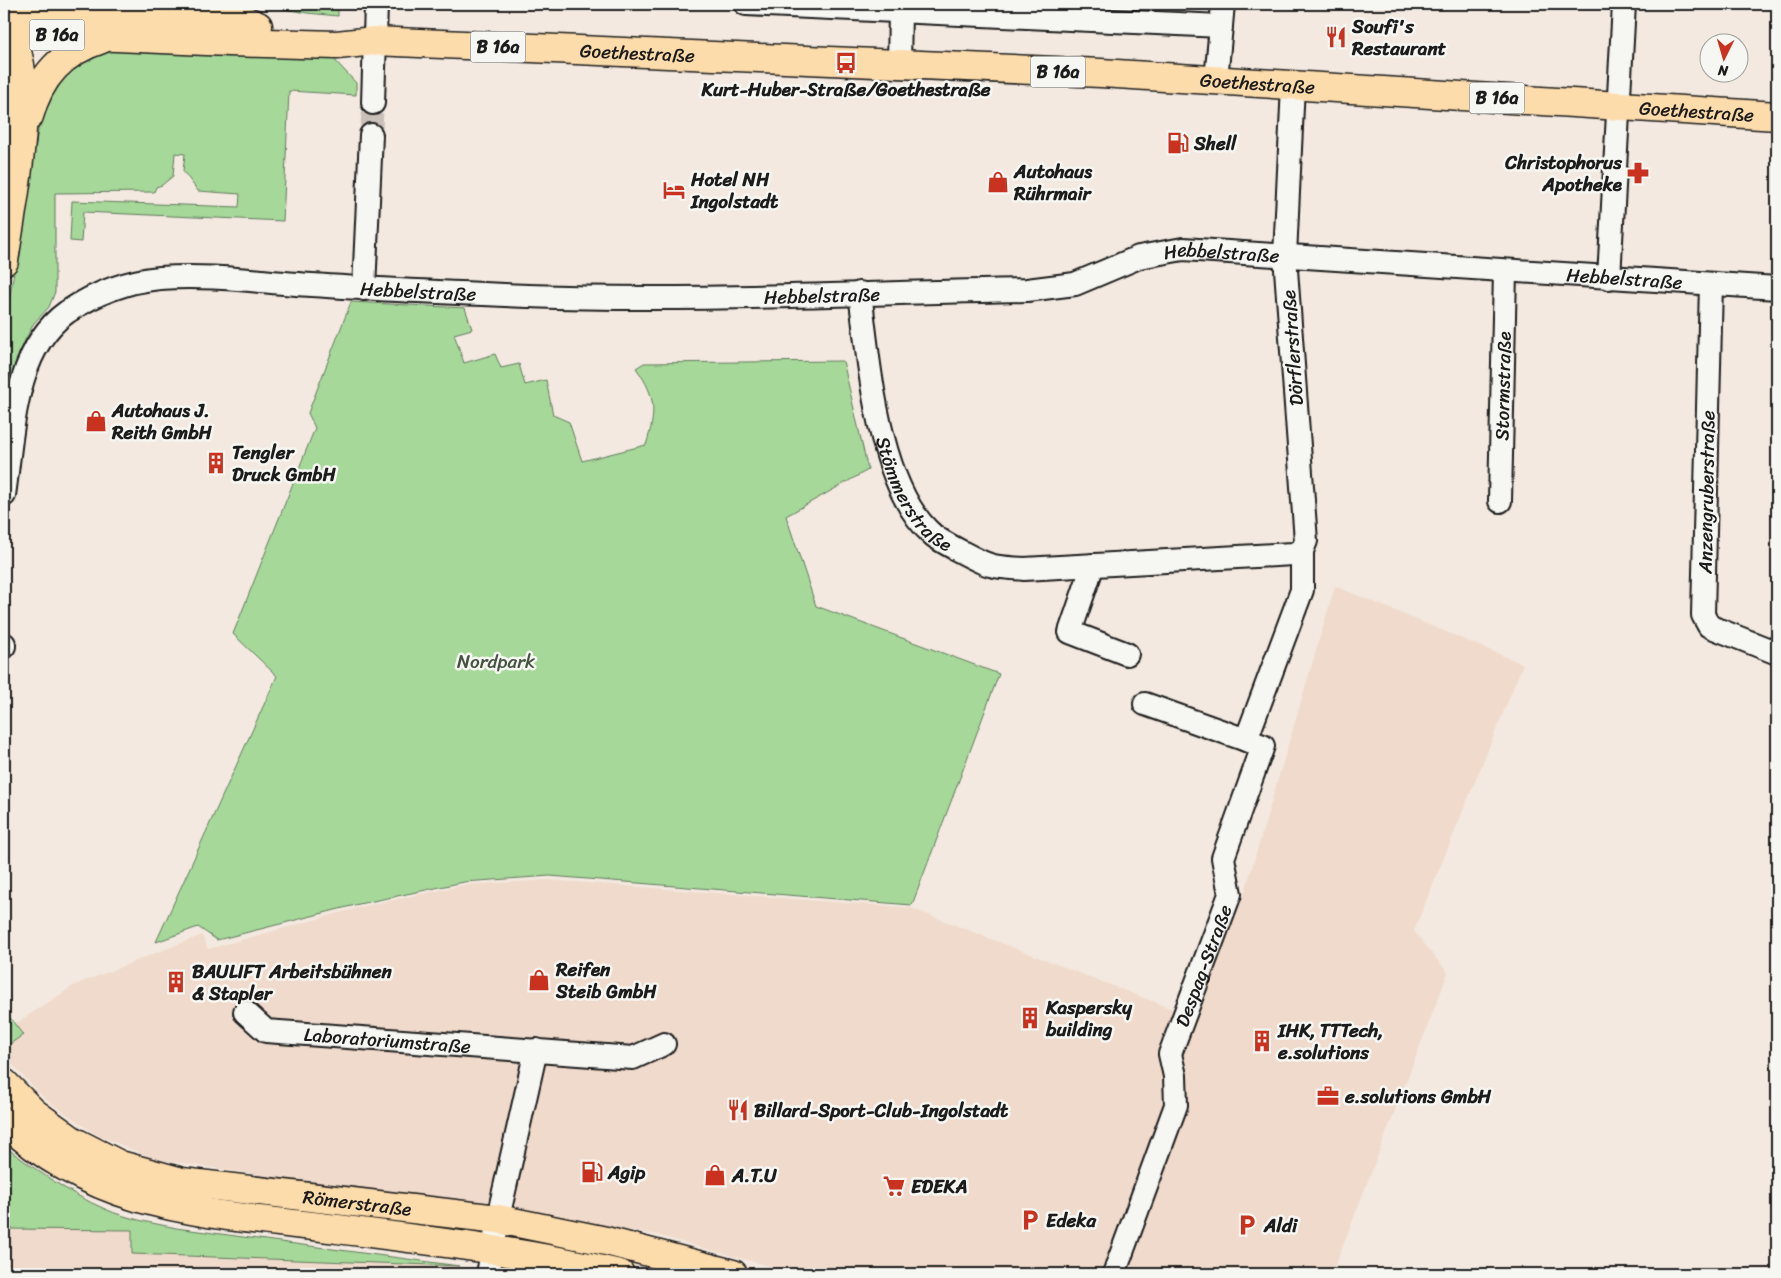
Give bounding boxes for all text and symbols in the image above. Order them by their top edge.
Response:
place label: Soufi's Restaurant [1351,10,1447,65]
road number: B 16a [30,20,84,50]
restaurant icon: Soufi's Restaurant [1323,24,1349,50]
road number: B 16a [470,32,526,62]
north arrow [1698,32,1748,82]
street label: Goethestraße [579,34,696,72]
bus stop icon: Kurt-Huber-Straße/Goethestraße [833,50,859,76]
road number: B 16a [1030,56,1086,88]
text: N [1717,58,1730,83]
street label: Goethestraße [1199,63,1316,104]
place label: Kurt-Huber-Straße/Goethestraße [700,73,991,106]
road number: B 16a [1470,82,1524,114]
street label: Goethestraße [1638,91,1755,132]
place label: Shell [1193,127,1237,160]
fuel station icon: Shell [1165,130,1191,156]
place label: Christophorus Apotheke [1504,146,1623,201]
place label: Autohaus Rührmair [1013,155,1093,210]
pharmacy icon: Christophorus Apotheke [1625,160,1651,186]
place label: Hotel NH Ingolstadt [690,163,779,218]
shop icon: Autohaus Rührmair [985,169,1011,195]
hotel icon: Hotel NH Ingolstadt [661,177,687,203]
street label: Hebbelstraße [1161,233,1281,272]
street label: Hebbelstraße [1565,258,1684,299]
street label: Hebbelstraße [359,272,477,311]
street label: Hebbelstraße [764,278,881,314]
street label: Dörflerstraße [1272,289,1313,407]
street label: Stormstraße [1485,331,1521,441]
place label: Autohaus J. Reith GmbH [111,394,213,449]
shop icon: Autohaus J. Reith GmbH [83,408,109,434]
street label: Anzengruberstraße [1689,410,1724,575]
street label: Stömmerstraße [866,433,958,561]
place label: Tengler Druck GmbH [232,436,336,491]
building icon: Tengler Druck GmbH [203,450,229,476]
park label: Nordpark [457,645,535,678]
street label: Despag-Straße [1166,900,1242,1032]
place label: Reifen Steib GmbH [555,953,657,1008]
place label: BAULIFT Arbeitsbühnen & Stapler [192,955,392,1010]
shop icon: Reifen Steib GmbH [526,967,552,993]
building icon: BAULIFT Arbeitsbühnen & Stapler [163,969,189,995]
place label: Kaspersky building [1045,991,1133,1046]
building icon: Kaspersky building [1017,1005,1043,1031]
place label: IHK, TTTech, e.solutions [1277,1014,1383,1069]
street label: Laboratoriumstraße [303,1018,472,1063]
building icon: IHK, TTTech, e.solutions [1249,1028,1275,1054]
place label: e.solutions GmbH [1344,1080,1492,1113]
office icon: e.solutions GmbH [1315,1083,1341,1109]
place label: Billard-Sport-Club-Ingolstadt [754,1094,1009,1127]
restaurant icon: Billard-Sport-Club-Ingolstadt [725,1097,751,1123]
place label: Agip [607,1156,646,1189]
fuel station icon: Agip [579,1159,605,1185]
place label: A.T.U [731,1159,778,1192]
shop icon: A.T.U [702,1162,728,1188]
place label: EDEKA [911,1170,967,1203]
supermarket icon: EDEKA [881,1173,907,1199]
street label: Römerstraße [301,1180,413,1226]
place label: Edeka [1046,1204,1096,1237]
parking icon: Edeka [1017,1207,1043,1233]
place label: Aldi [1263,1209,1299,1242]
parking icon: Aldi [1234,1212,1260,1238]

